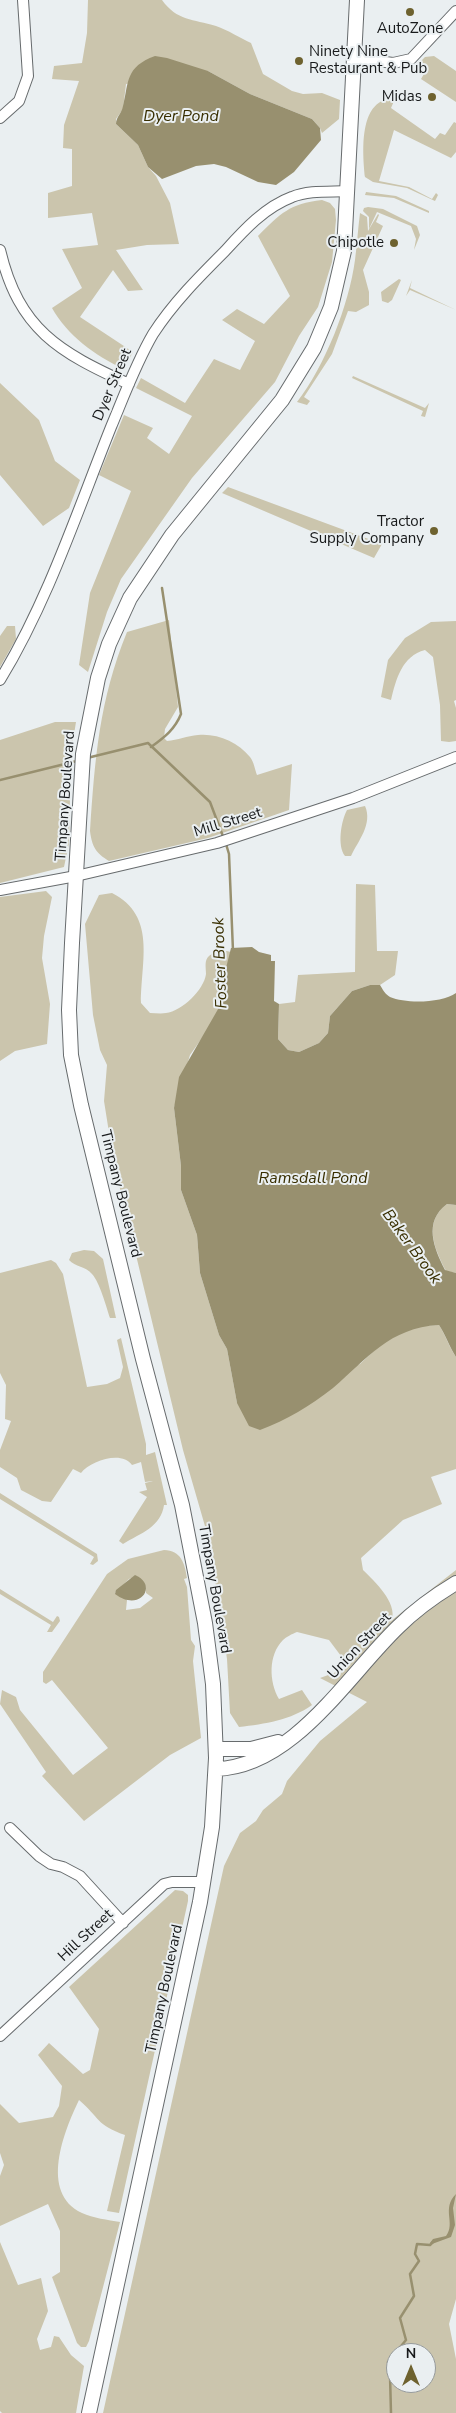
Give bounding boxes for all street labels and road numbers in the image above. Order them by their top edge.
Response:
street label: Dyer Street [90,346,136,424]
street label: Timpany Boulevard [52,730,80,862]
street label: Mill Street [192,804,264,842]
street label: Timpany Boulevard [95,1128,145,1260]
street label: Timpany Boulevard [194,1523,234,1655]
street label: Union Street [325,1609,395,1683]
street label: Hill Street [55,1906,117,1966]
street label: Timpany Boulevard [143,1923,187,2055]

